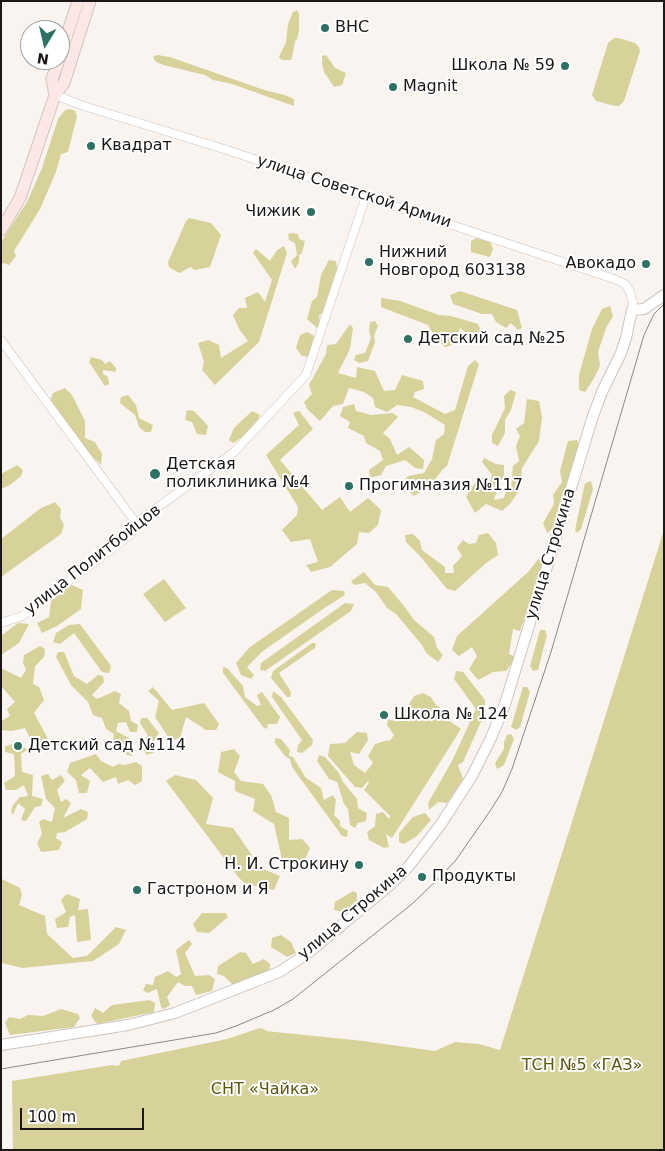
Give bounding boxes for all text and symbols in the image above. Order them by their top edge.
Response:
place label: ВНС [335,18,369,38]
north arrow [20,20,70,70]
marker: ВНС [319,22,331,34]
text: N [36,50,50,68]
place label: Школа № 59 [451,56,555,76]
marker: Школа № 59 [559,60,571,72]
place label: Magnit [403,77,458,97]
marker: Magnit [387,81,399,93]
place label: Квадрат [101,136,172,156]
marker: Квадрат [85,140,97,152]
street label: улица Советской Армии [254,151,454,233]
place label: Чижик [245,202,301,222]
marker: Чижик [305,206,317,218]
place label: Нижний Новгород 603138 [379,243,526,281]
place label: Авокадо [566,254,636,274]
marker: Нижний Новгород 603138 [363,256,375,268]
marker: Авокадо [640,258,652,270]
place label: Детский сад №25 [418,329,566,349]
marker: Детский сад №25 [402,333,414,345]
place label: Детская поликлиника №4 [166,455,309,493]
marker: Детская поликлиника №4 [148,467,162,481]
place label: Прогимназия №117 [359,476,523,496]
marker: Прогимназия №117 [343,480,355,492]
street label: улица Строкина [522,486,580,622]
street label: улица Политбойцов [21,501,165,619]
place label: Школа № 124 [394,705,508,725]
marker: Школа № 124 [378,709,390,721]
place label: Детский сад №114 [28,736,186,756]
marker: Детский сад №114 [12,740,24,752]
place label: Н. И. Строкину [224,855,349,875]
marker: Н. И. Строкину [353,859,365,871]
street label: улица Строкина [294,862,412,964]
place label: Продукты [432,867,516,887]
marker: Продукты [416,871,428,883]
place label: Гастроном и Я [147,880,269,900]
marker: Гастроном и Я [131,884,143,896]
park label: ТСН №5 «ГАЗ» [522,1056,642,1076]
park label: СНТ «Чайка» [211,1080,319,1100]
scale bar [22,1098,146,1130]
text: 100 m [28,1108,76,1126]

